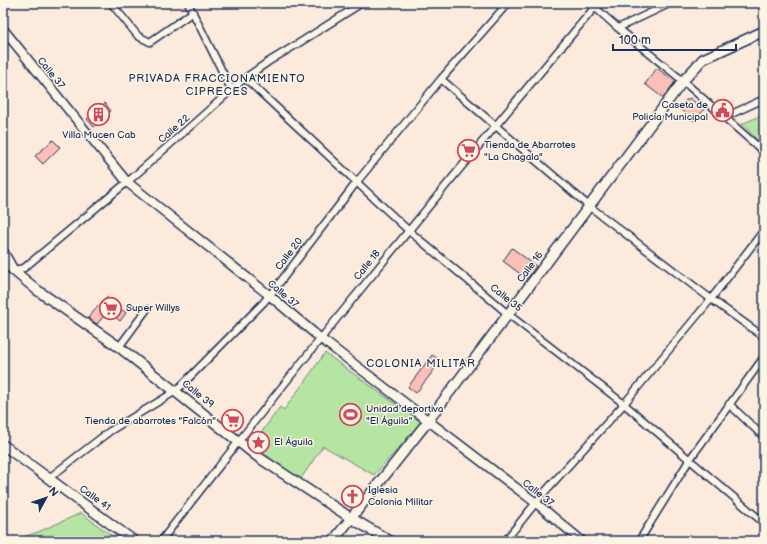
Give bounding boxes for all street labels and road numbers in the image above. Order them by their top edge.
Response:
street label: Calle 37 [35,55,67,91]
street label: Calle 22 [156,112,192,146]
street label: Calle 20 [273,235,305,273]
street label: Calle 18 [351,247,383,283]
street label: Calle 16 [514,249,546,285]
street label: Calle 37 [265,278,301,310]
street label: Calle 35 [488,281,525,315]
street label: Calle 39 [180,377,217,411]
street label: Calle 37 [520,477,556,509]
street label: Calle 41 [77,483,113,513]

